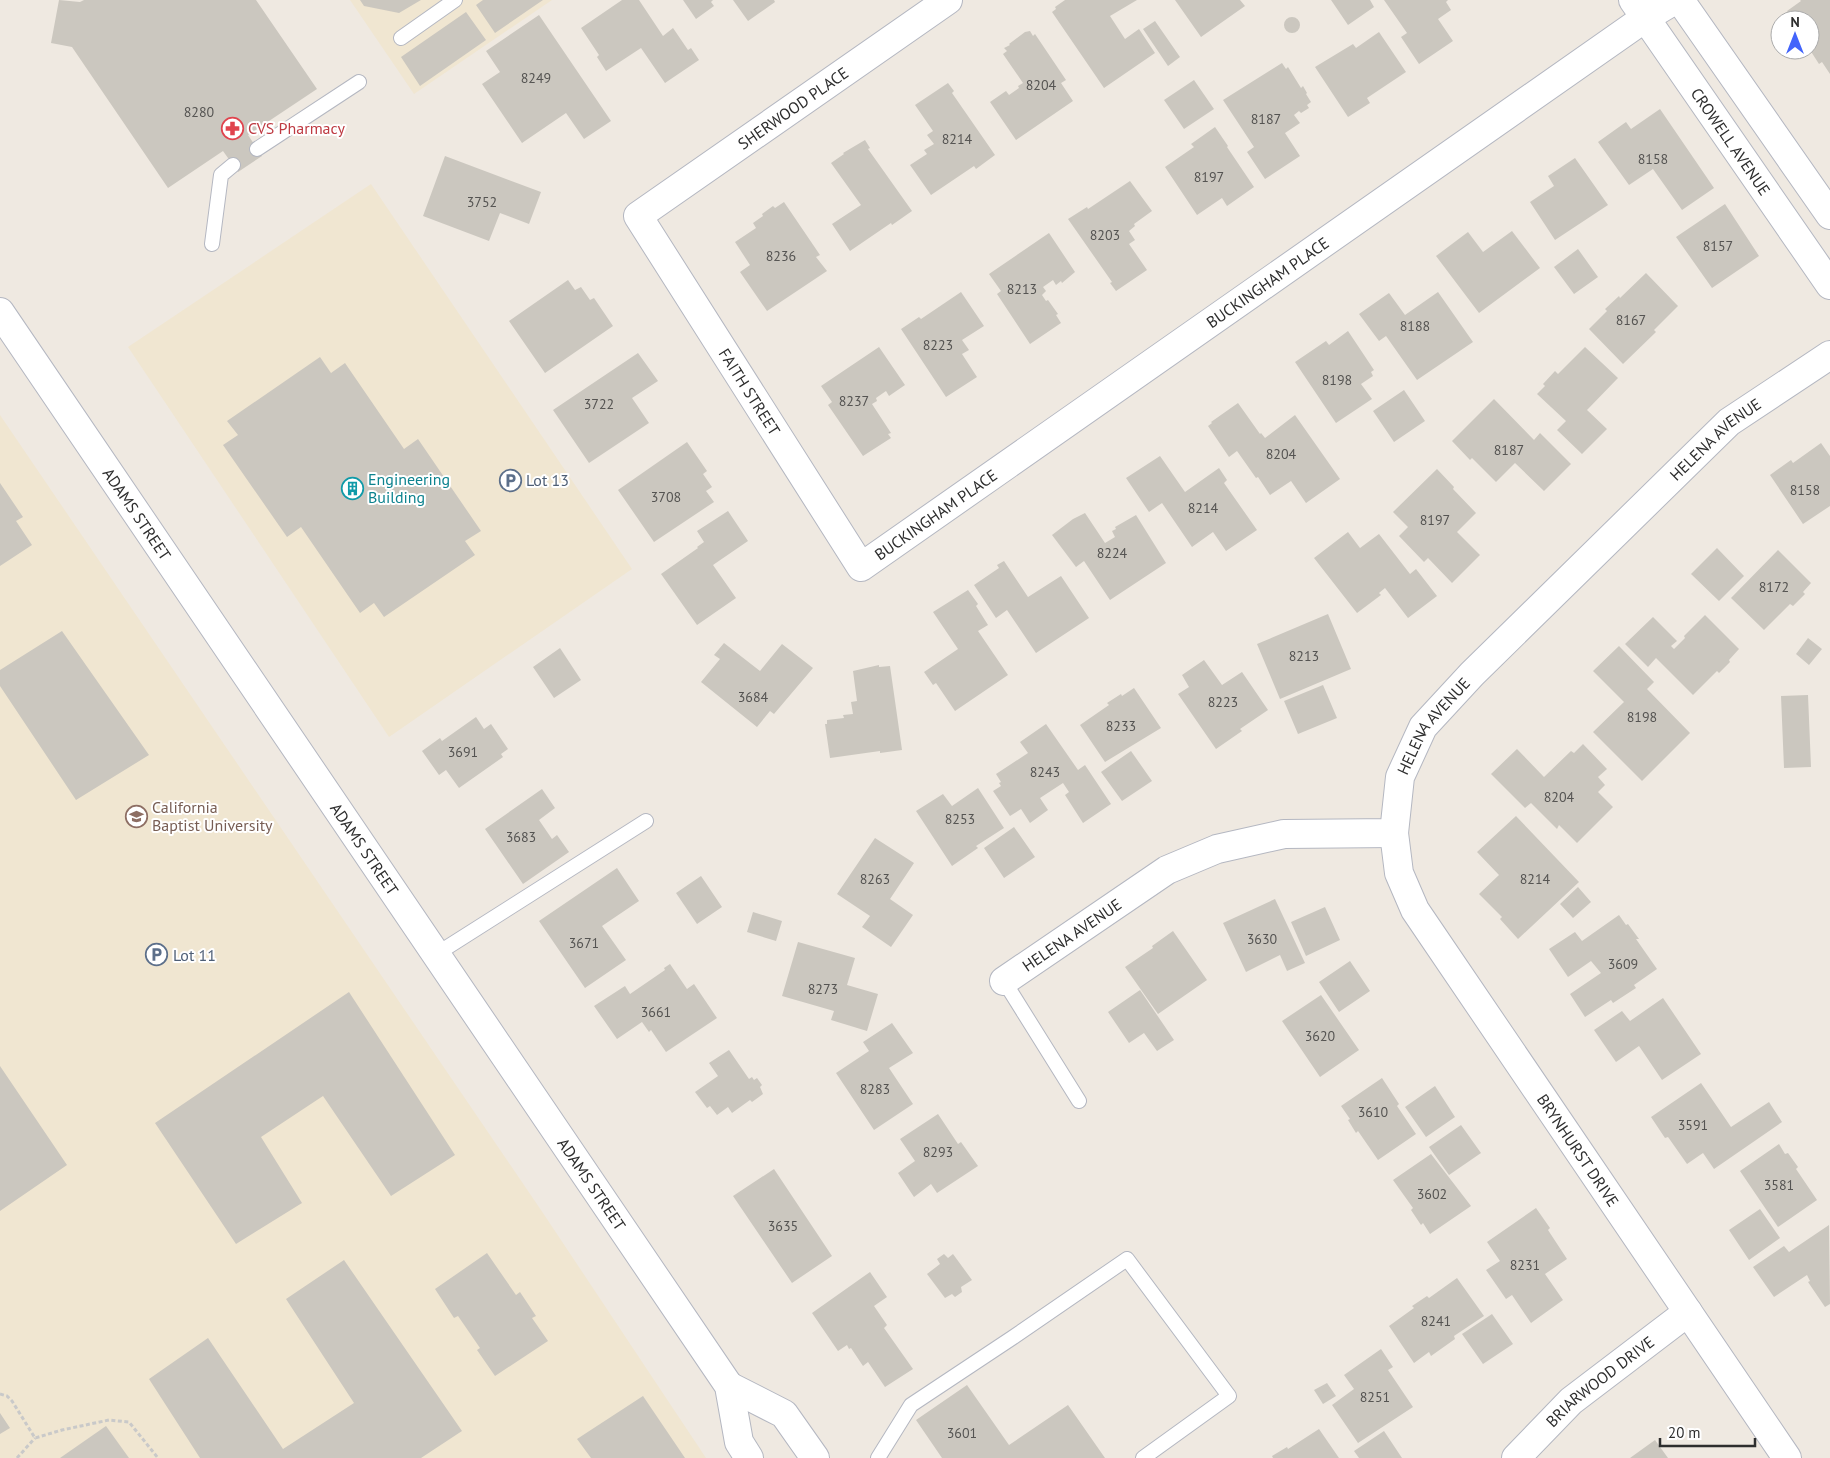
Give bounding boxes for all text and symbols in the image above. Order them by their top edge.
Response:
north arrow [1770,10,1820,60]
text: N [1790,13,1800,31]
street label: SHERWOOD PLACE [734,62,852,154]
house number: 8249 [521,69,551,87]
house number: 8204 [1026,76,1057,94]
street label: CROWELL AVENUE [1687,84,1775,199]
house number: 8280 [184,103,215,121]
house number: 8187 [1251,110,1281,128]
pharmacy icon: CVS Pharmacy [220,116,244,140]
place label: CVS Pharmacy [248,118,346,138]
house number: 8214 [942,130,973,148]
house number: 8158 [1638,150,1668,168]
house number: 8197 [1194,168,1224,186]
house number: 3752 [467,193,497,211]
house number: 8203 [1090,226,1120,244]
street label: BUCKINGHAM PLACE [1202,233,1333,332]
house number: 8157 [1703,237,1733,255]
house number: 8236 [766,247,796,265]
house number: 8213 [1007,280,1037,298]
house number: 8167 [1616,311,1646,329]
house number: 8188 [1400,317,1430,335]
house number: 8223 [923,336,953,354]
street label: FAITH STREET [715,344,785,439]
house number: 8198 [1322,371,1352,389]
house number: 8237 [839,392,869,410]
street label: HELENA AVENUE [1665,394,1765,485]
house number: 3722 [584,395,614,413]
house number: 8187 [1494,441,1524,459]
house number: 8204 [1266,445,1297,463]
street label: ADAMS STREET [99,464,175,564]
street label: BUCKINGHAM PLACE [871,465,1001,564]
parking icon: Lot 13 [498,468,522,492]
place label: Engineering Building [368,469,450,507]
place label: Lot 13 [526,470,569,490]
building icon: Engineering Building [340,476,364,500]
house number: 8158 [1790,481,1820,499]
house number: 3708 [651,488,681,506]
house number: 8214 [1188,499,1219,517]
house number: 8197 [1420,511,1450,529]
house number: 8224 [1097,544,1128,562]
house number: 8172 [1759,578,1789,596]
house number: 8213 [1289,647,1319,665]
street label: HELENA AVENUE [1392,673,1474,778]
house number: 3684 [738,688,769,706]
house number: 8223 [1208,693,1238,711]
house number: 8198 [1627,708,1657,726]
house number: 8233 [1106,717,1136,735]
house number: 3691 [448,743,478,761]
house number: 8243 [1030,763,1060,781]
house number: 8204 [1544,788,1575,806]
place label: California Baptist University [152,797,273,835]
street label: ADAMS STREET [326,799,403,899]
school or university icon: California Baptist University [124,804,148,828]
house number: 8253 [945,810,975,828]
house number: 3683 [506,828,536,846]
house number: 8263 [860,870,890,888]
house number: 8214 [1520,870,1551,888]
street label: HELENA AVENUE [1018,894,1125,976]
house number: 3630 [1247,930,1278,948]
house number: 3671 [569,934,599,952]
parking icon: Lot 11 [145,943,169,967]
place label: Lot 11 [173,945,216,965]
house number: 3609 [1608,955,1638,973]
house number: 8273 [808,980,838,998]
house number: 3661 [641,1003,671,1021]
house number: 3620 [1305,1027,1336,1045]
house number: 8283 [860,1080,890,1098]
street label: BRYNHURST DRIVE [1533,1090,1623,1210]
house number: 3610 [1358,1103,1389,1121]
house number: 3591 [1678,1116,1708,1134]
street label: ADAMS STREET [554,1134,630,1234]
house number: 8293 [923,1143,953,1161]
house number: 3581 [1764,1176,1794,1194]
house number: 3602 [1417,1185,1447,1203]
house number: 3635 [768,1217,798,1235]
house number: 8231 [1510,1256,1540,1274]
house number: 8241 [1421,1312,1451,1330]
street label: BRIARWOOD DRIVE [1542,1331,1658,1431]
house number: 8251 [1360,1388,1390,1406]
scale bar [1660,1416,1755,1448]
text: 20 m [1668,1423,1701,1442]
house number: 3601 [947,1424,977,1442]

